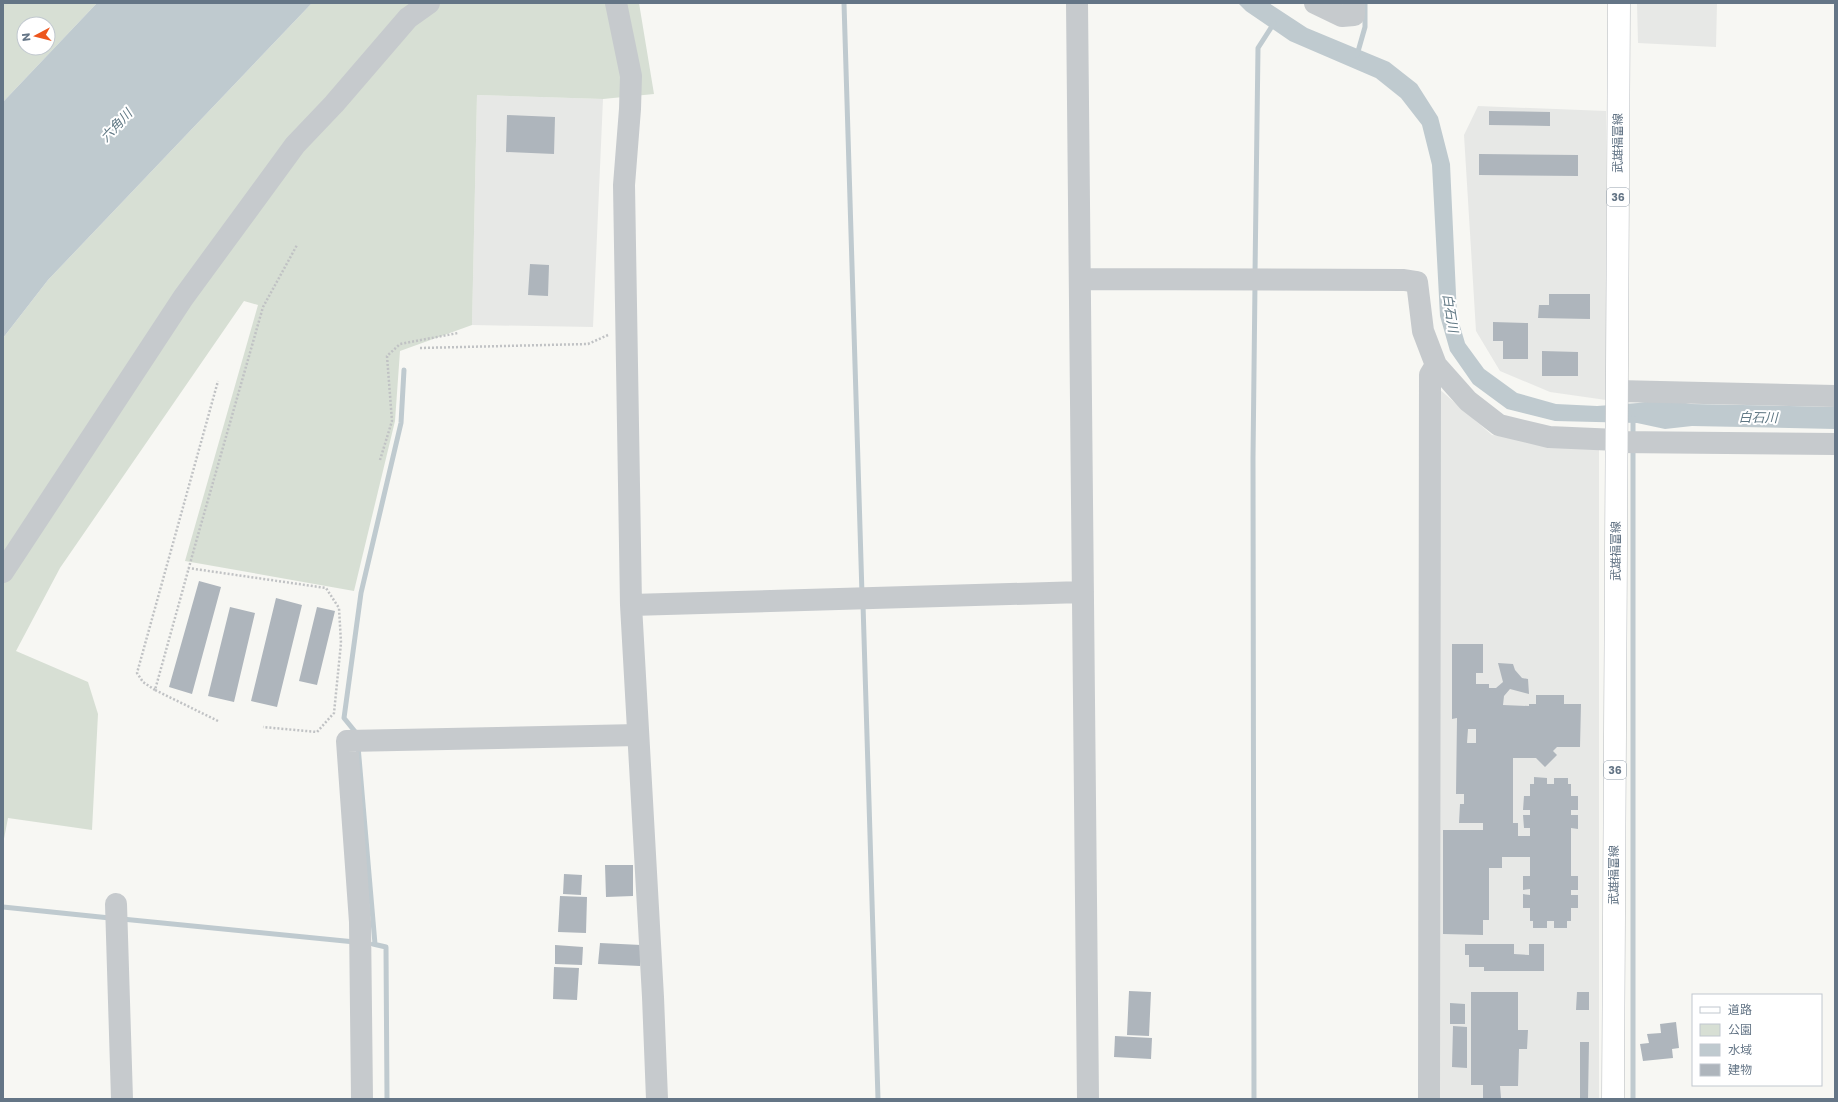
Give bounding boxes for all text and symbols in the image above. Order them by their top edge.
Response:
north arrow [16,16,56,56]
text: N [18,32,35,42]
water label: 六角川 [96,103,138,146]
street label: 武雄福富線 [1609,113,1626,173]
road number: 36 [1607,188,1629,206]
water label: 白石川 [1438,292,1463,336]
water label: 白石川 [1738,408,1780,427]
street label: 武雄福富線 [1607,521,1624,581]
road number: 36 [1604,761,1626,779]
street label: 武雄福富線 [1605,845,1622,905]
legend [1692,994,1822,1086]
text: 道路 [1728,1001,1752,1018]
text: 公園 [1728,1021,1752,1038]
text: 水域 [1728,1041,1752,1058]
text: 建物 [1728,1061,1752,1078]

